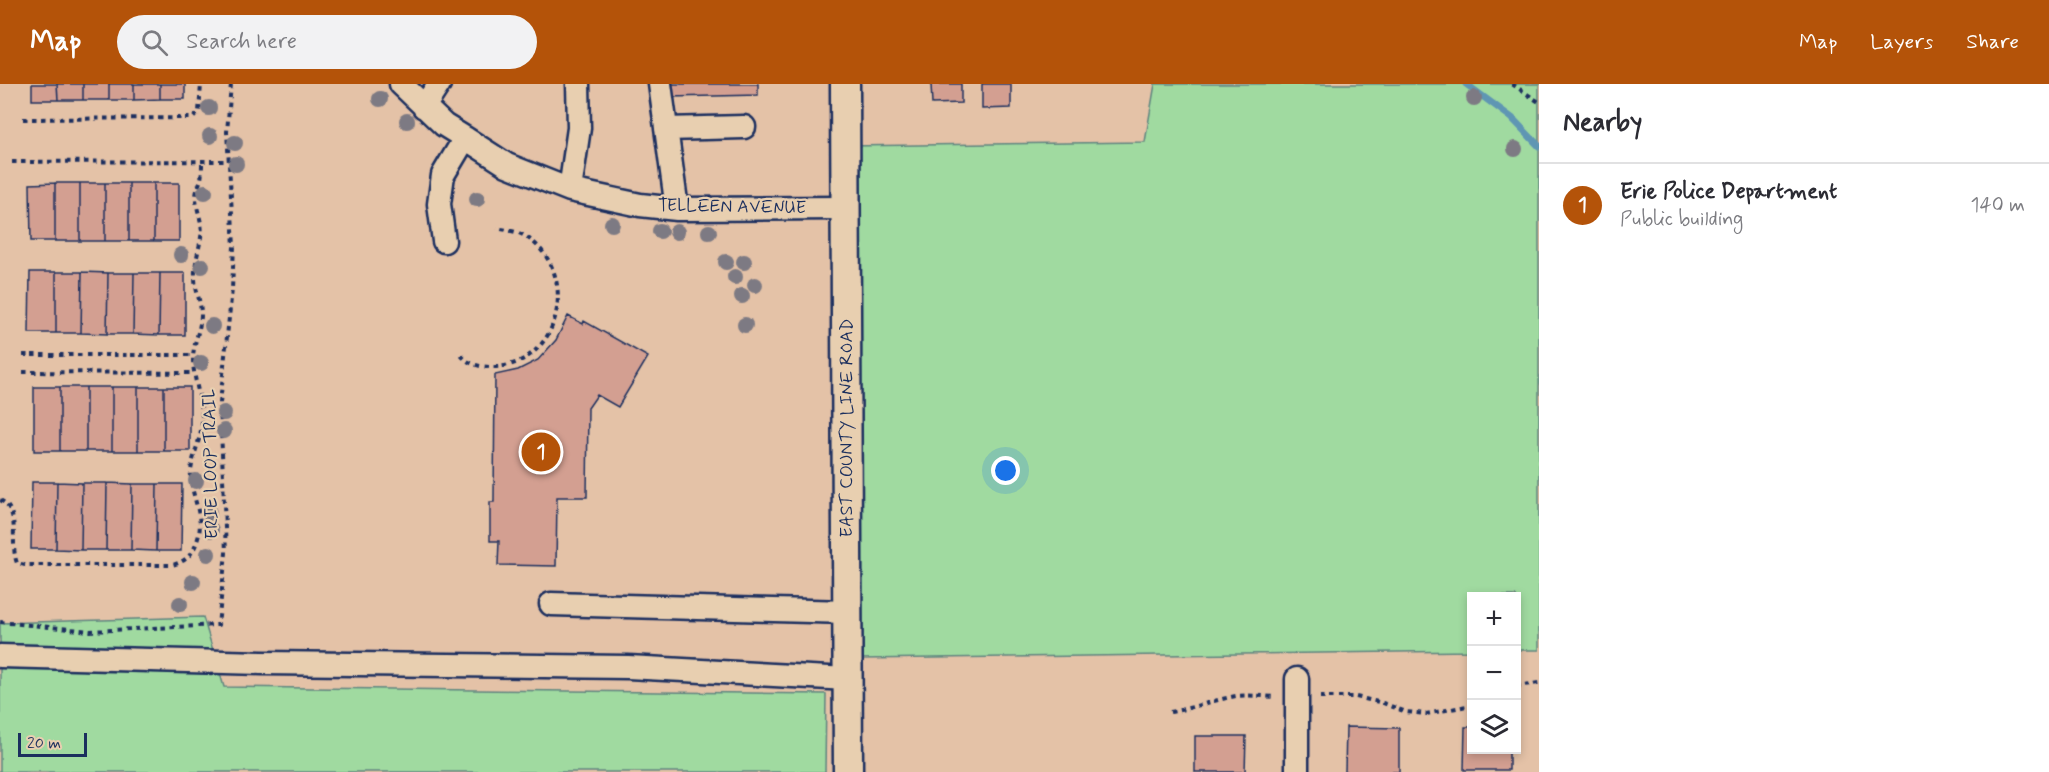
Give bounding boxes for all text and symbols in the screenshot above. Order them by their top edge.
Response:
search box [117,15,537,69]
text: Map [30,24,81,61]
icon: search [138,26,171,59]
text: Search here [186,28,297,56]
text: Map [1799,28,1837,56]
text: Layers [1870,28,1933,56]
text: Share [1966,28,2019,56]
text: Nearby [1563,106,1642,140]
text: Erie Police Department [1620,178,1837,206]
text: 1 [1578,192,1587,219]
text: 140 m [1971,192,2025,219]
street label: TELLEEN AVENUE [658,194,806,220]
text: Public building [1620,206,1743,233]
street label: EAST COUNTY LINE ROAD [835,319,859,537]
street label: ERIE LOOP TRAIL [198,388,224,540]
pin: 1 [522,430,560,475]
your location [991,456,1020,485]
map controls [1467,592,1521,754]
button: + [1467,592,1521,646]
button: − [1467,646,1521,700]
button: layers [1467,700,1521,754]
scale bar [18,730,87,758]
text: 20 m [27,733,61,754]

